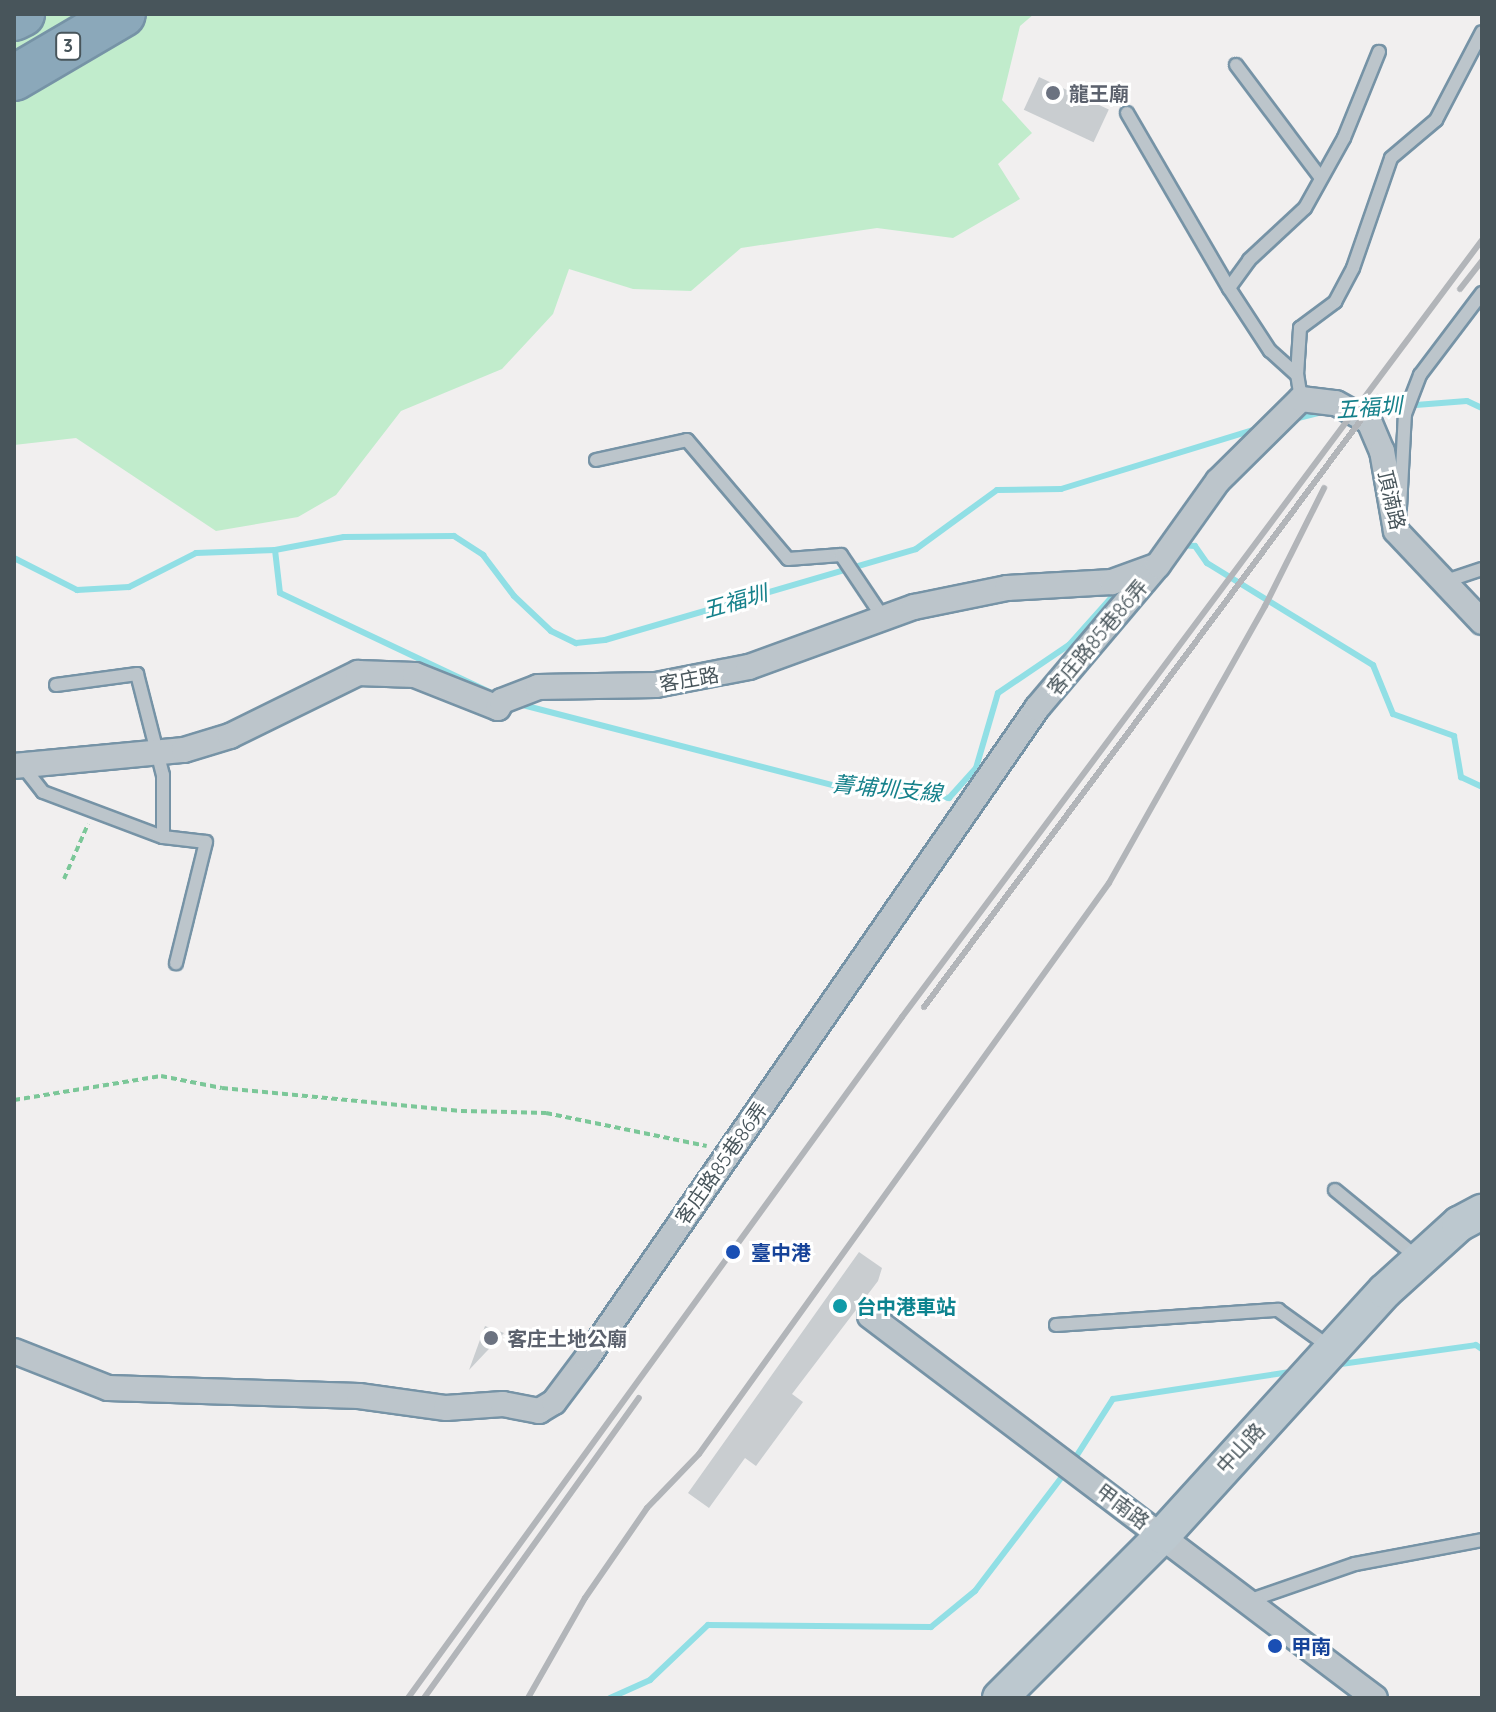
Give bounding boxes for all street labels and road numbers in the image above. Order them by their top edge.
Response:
road number: 3 [54,32,82,60]
street label: 頂湳路 [1374,468,1410,532]
street label: 客庄路85巷86弄 [1042,574,1152,700]
street label: 客庄路 [657,662,721,696]
street label: 客庄路85巷86弄 [670,1097,772,1229]
street label: 中山路 [1211,1418,1269,1478]
street label: 甲南路 [1092,1478,1154,1534]

